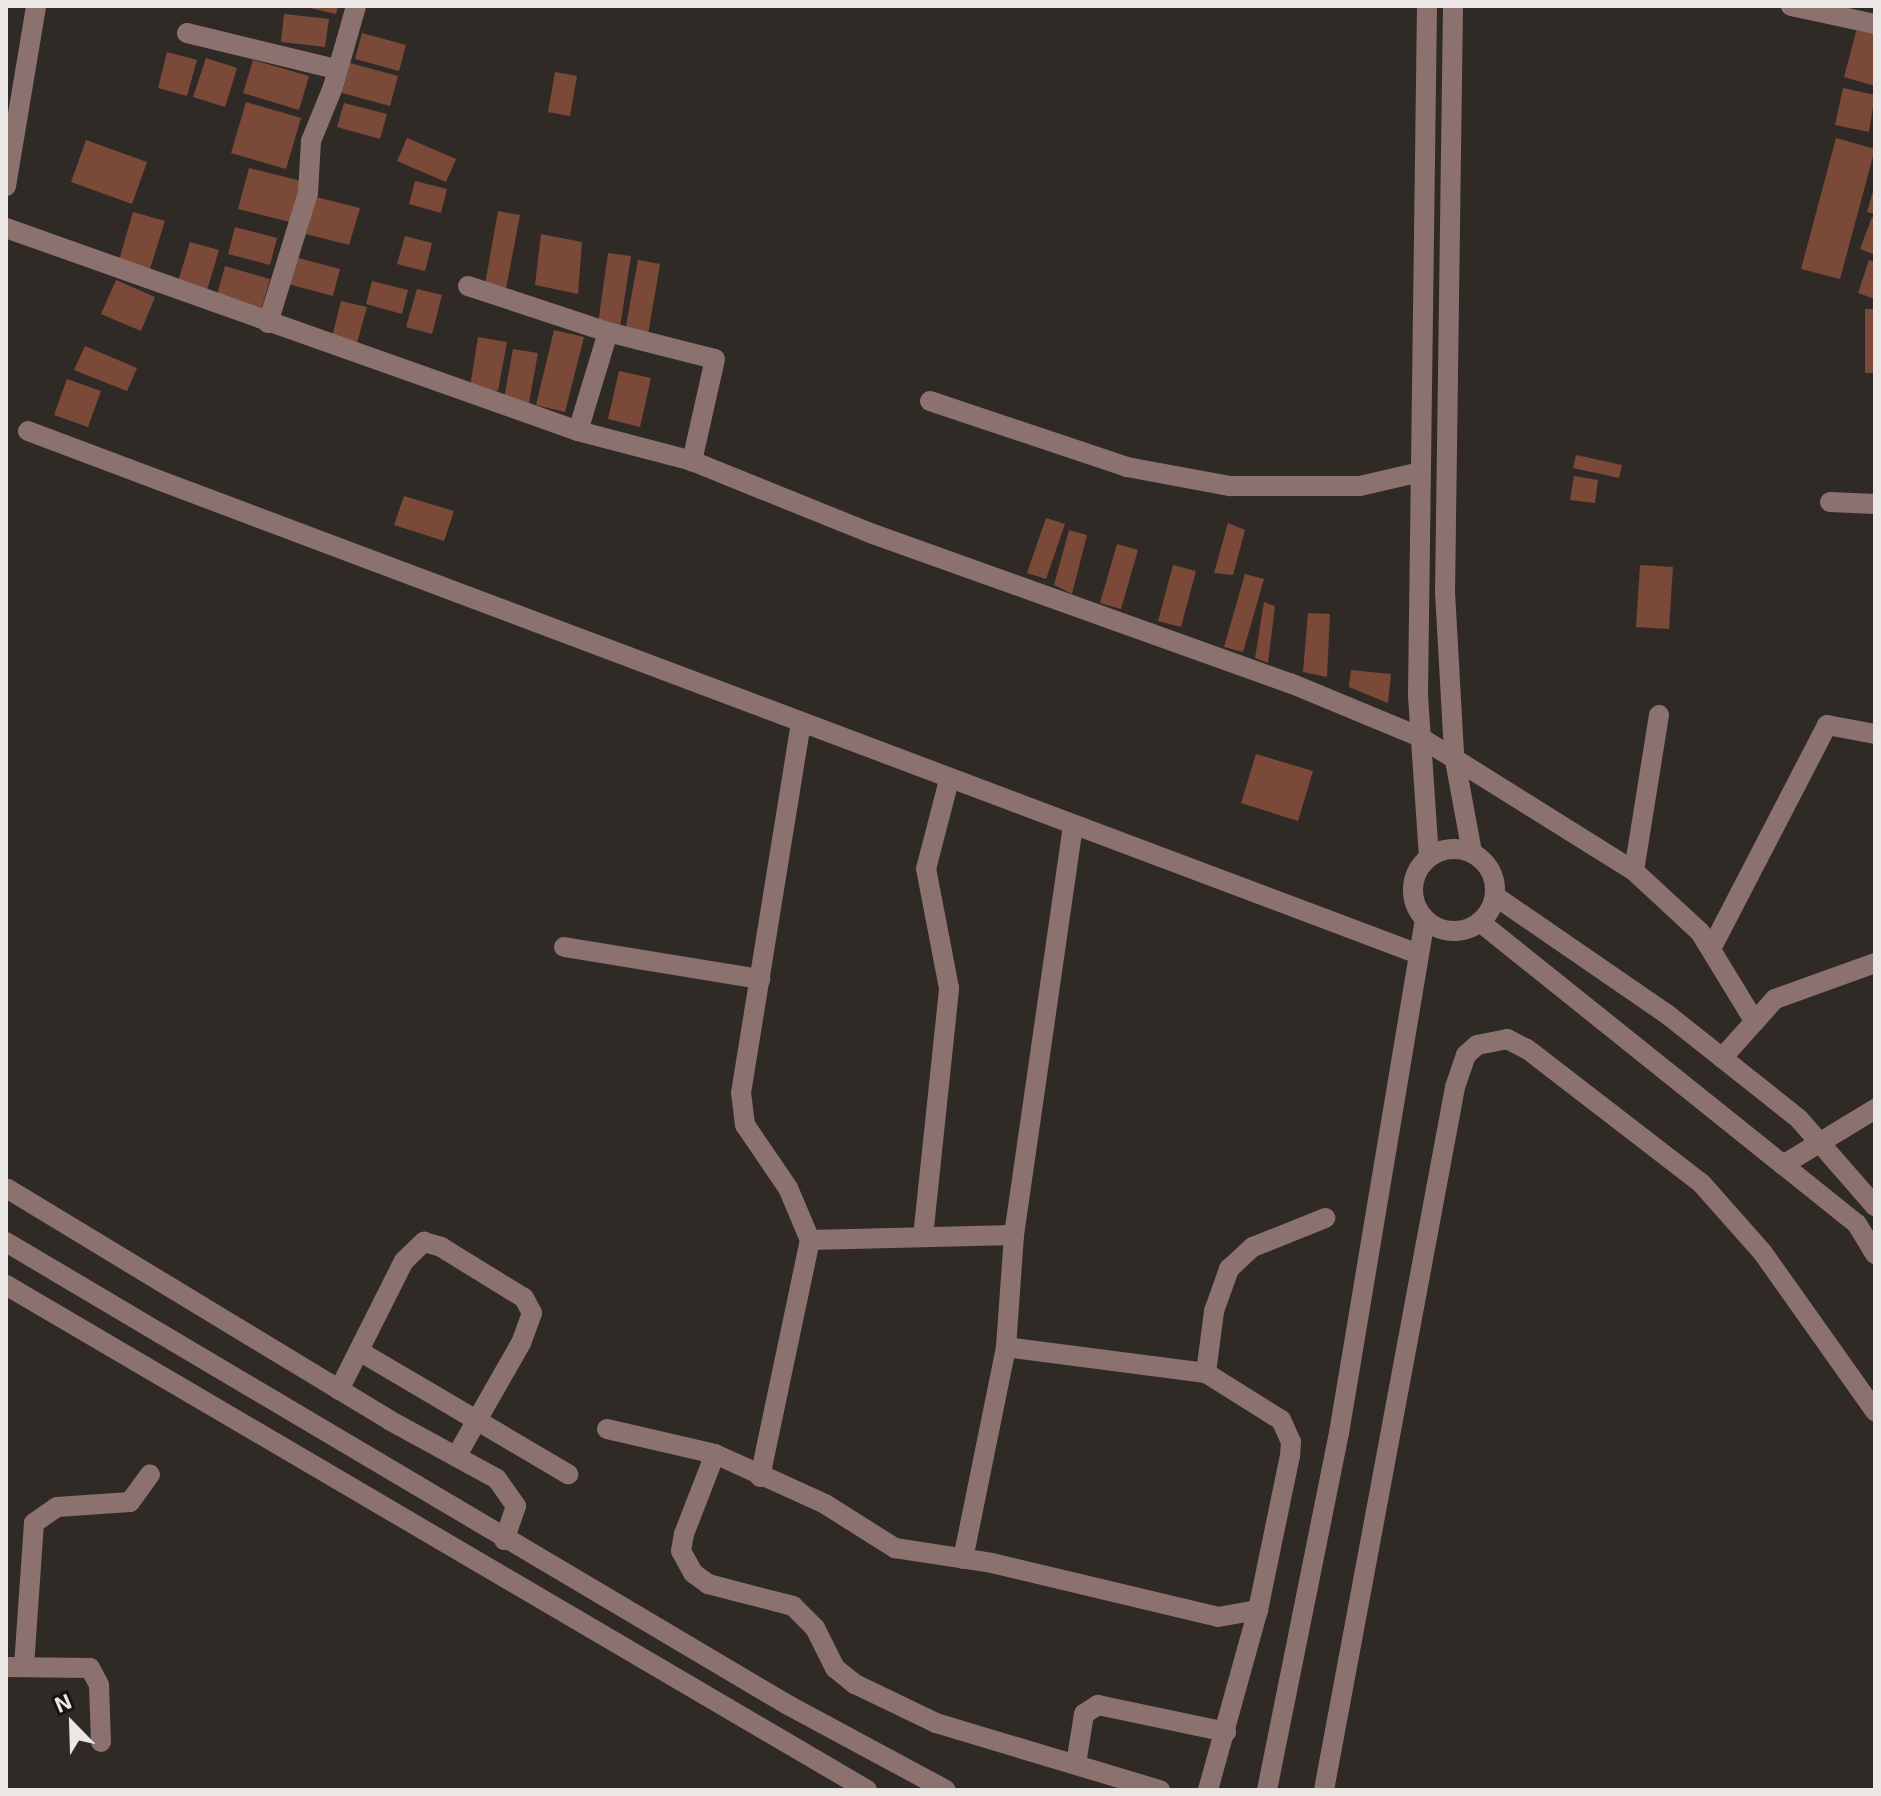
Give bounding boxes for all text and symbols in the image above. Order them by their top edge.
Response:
north arrow [32,1684,112,1764]
text: N [50,1687,75,1717]

